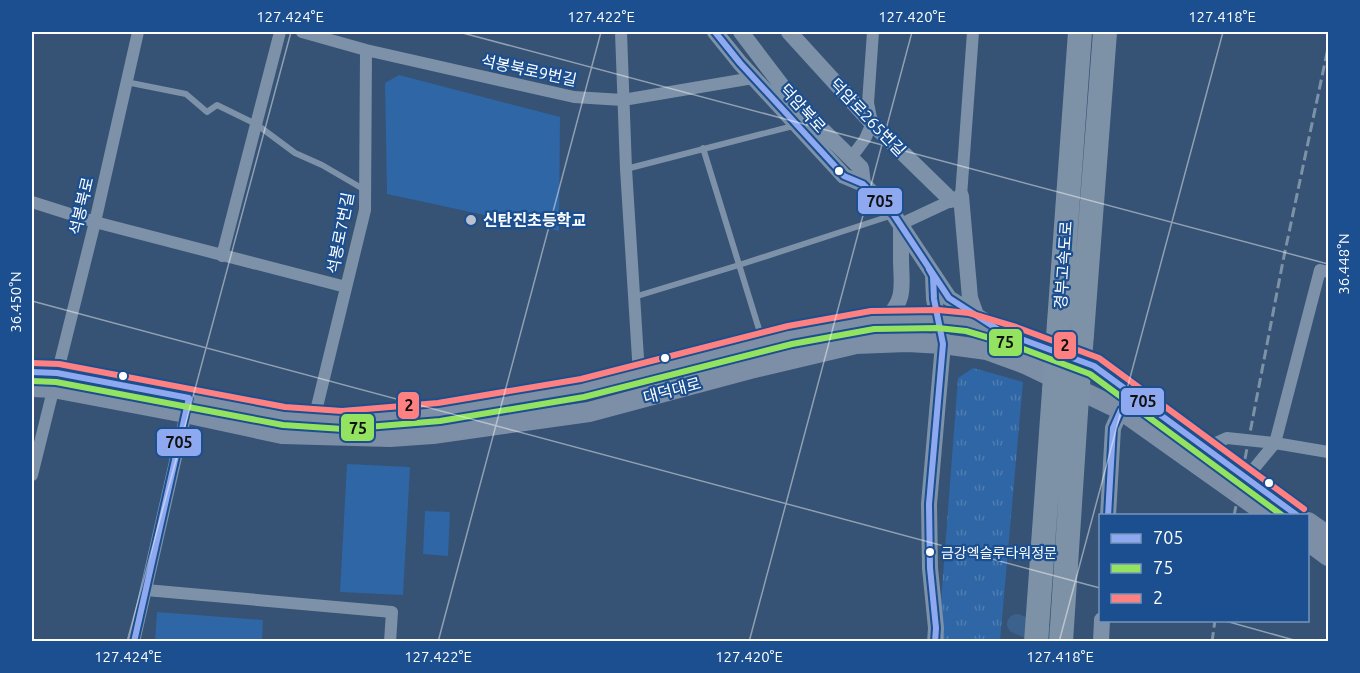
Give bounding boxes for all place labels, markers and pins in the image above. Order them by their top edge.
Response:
unlabelled marker [833,165,845,177]
place label: 신탄진초등학교 [483,211,586,229]
marker: 신탄진초등학교 [464,213,478,227]
unlabelled marker [659,352,671,364]
unlabelled marker [117,370,129,382]
unlabelled marker [1263,477,1275,489]
place label: 금강엑슬루타워정문 [941,545,1057,561]
marker: 금강엑슬루타워정문 [924,546,936,558]

